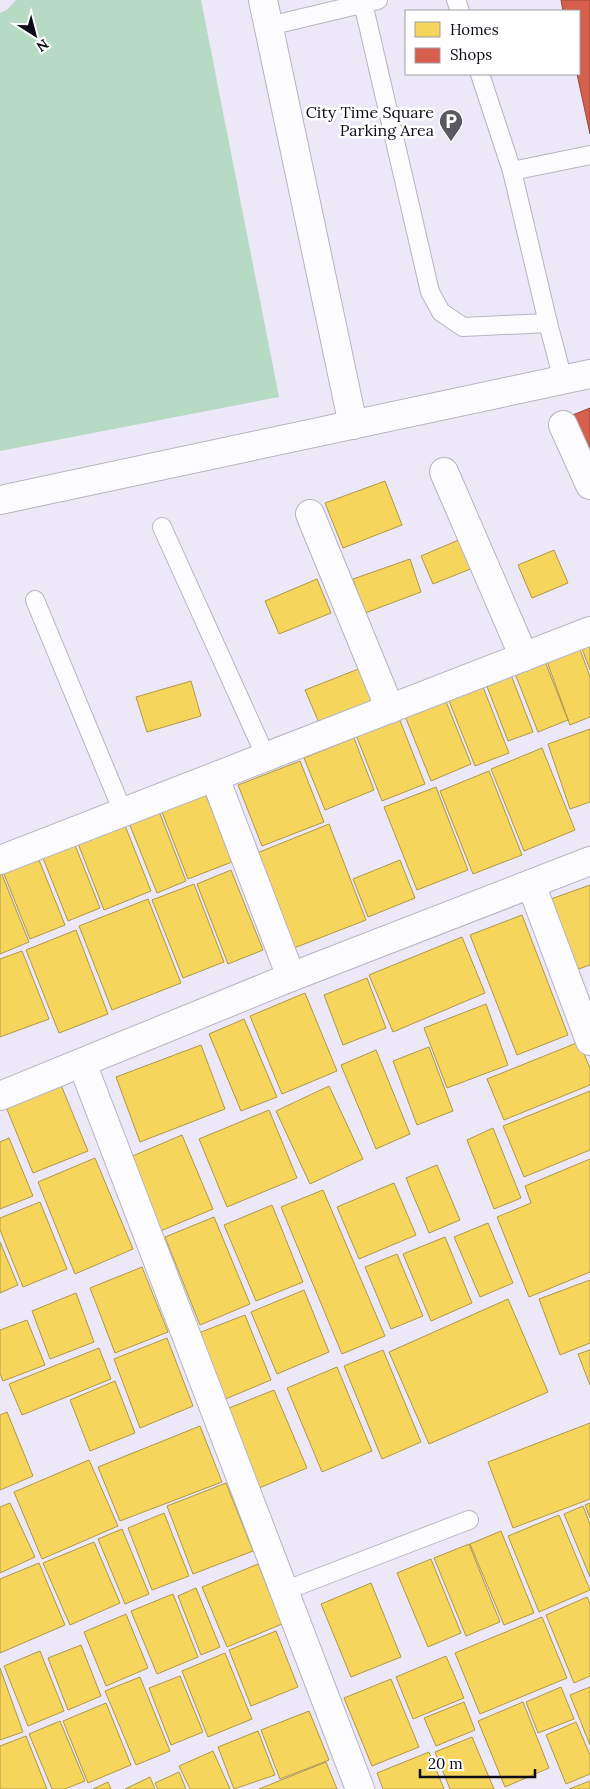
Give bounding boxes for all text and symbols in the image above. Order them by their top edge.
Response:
north arrow [10,10,60,60]
legend [405,10,580,75]
text: Homes [450,20,499,39]
text: N [33,35,52,56]
text: Shops [450,45,492,64]
place label: City Time Square Parking Area [306,102,434,140]
parking icon: City Time Square Parking Area [438,108,464,142]
scale bar [420,1746,535,1778]
text: 20 m [428,1754,463,1773]

